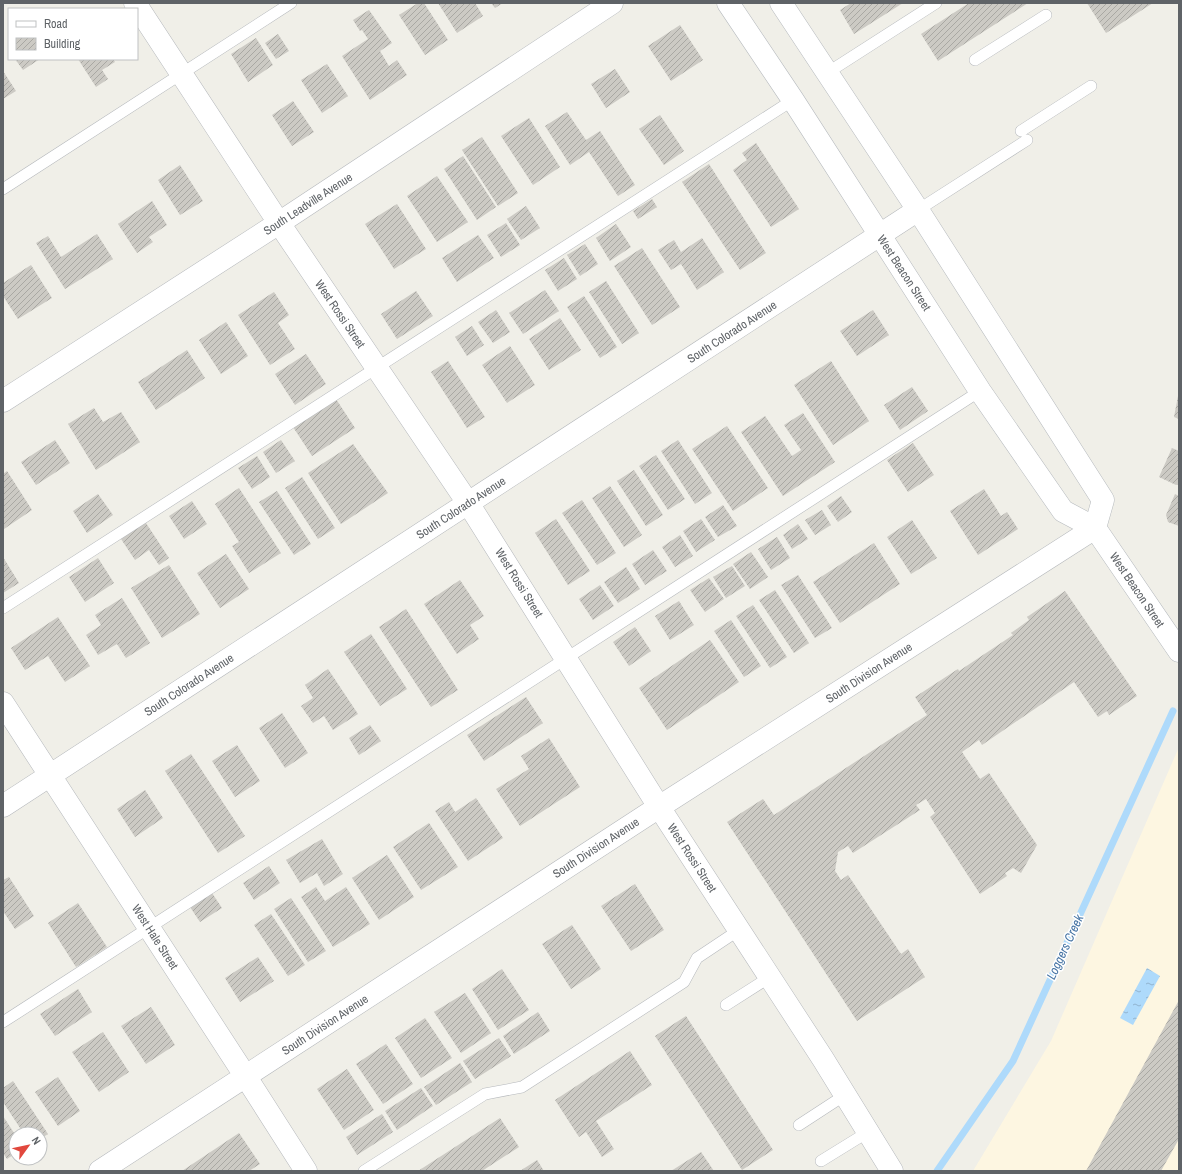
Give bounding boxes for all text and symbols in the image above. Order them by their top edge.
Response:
legend [8,8,138,60]
text: Road [44,16,68,32]
text: Building [44,36,81,52]
street label: South Leadville Avenue [260,169,356,239]
street label: West Beacon Street [874,232,935,314]
street label: West Rossi Street [311,277,369,351]
street label: South Colorado Avenue [684,297,780,367]
street label: South Colorado Avenue [413,473,509,543]
street label: West Rossi Street [491,545,547,621]
street label: West Beacon Street [1106,549,1168,631]
street label: South Division Avenue [823,639,915,707]
street label: South Colorado Avenue [141,650,237,720]
street label: South Division Avenue [550,814,642,882]
street label: West Rossi Street [664,820,720,896]
street label: West Hale Street [128,902,182,973]
water label: Loggers Creek [1043,911,1088,982]
street label: South Division Avenue [279,991,371,1059]
north arrow [8,1126,48,1166]
text: N [29,1134,44,1147]

